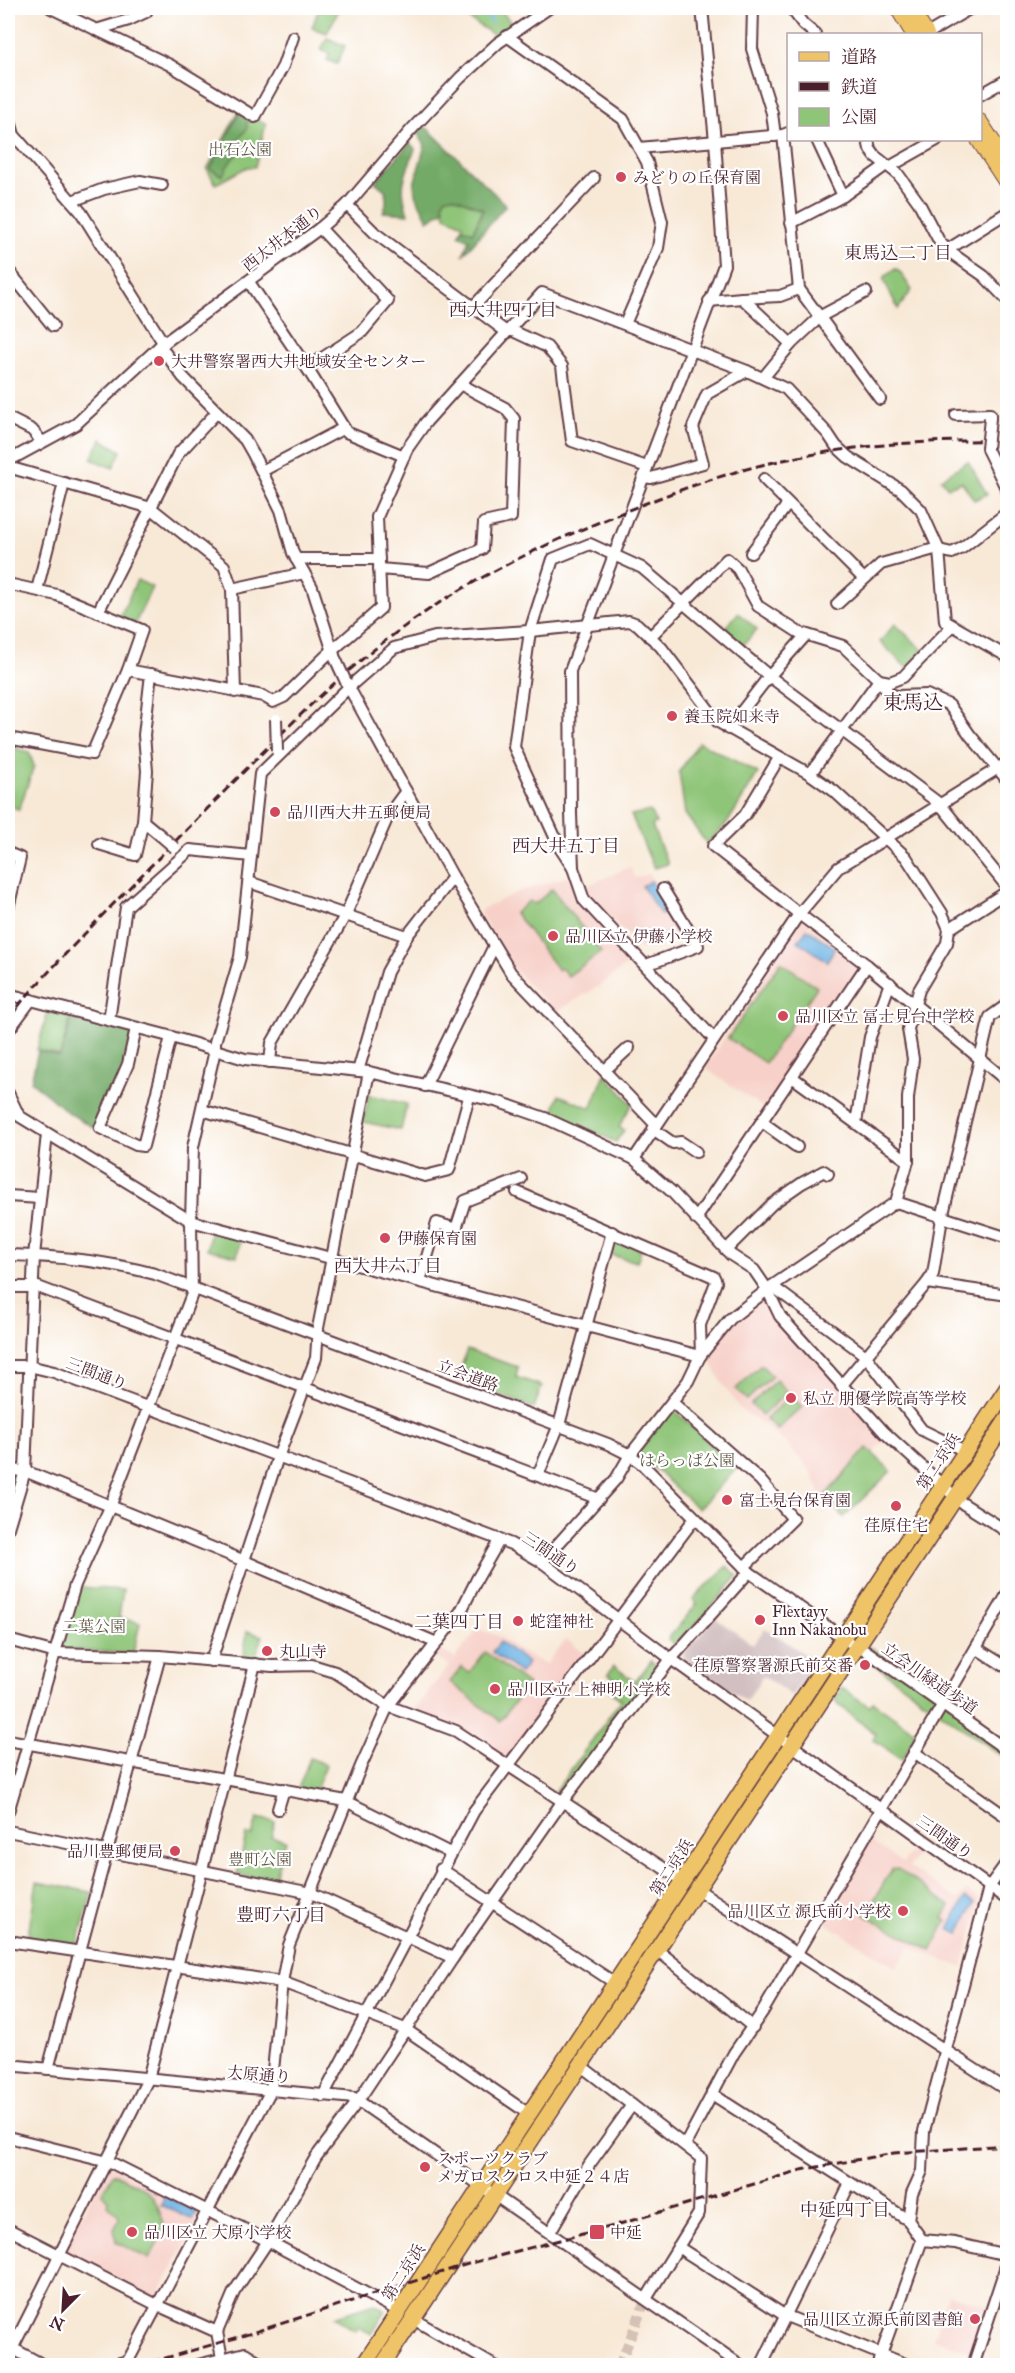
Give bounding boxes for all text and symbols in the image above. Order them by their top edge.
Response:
legend [787,33,982,141]
text: 道路 [841,46,877,68]
text: 鉄道 [841,76,877,98]
text: 公園 [841,106,877,128]
park label: 出石公園 [208,140,272,159]
place label: みどりの丘保育園 [633,168,761,187]
marker: みどりの丘保育園 [614,170,628,184]
street label: 西大井本通り [239,201,326,275]
district label: 東馬込二丁目 [844,242,952,264]
district label: 西大井四丁目 [449,299,557,321]
place label: 大井警察署西大井地域安全センター [171,352,426,371]
marker: 大井警察署西大井地域安全センター [152,354,166,368]
district label: 東馬込 [883,690,943,714]
place label: 養玉院如来寺 [684,707,780,726]
marker: 養玉院如来寺 [665,709,679,723]
place label: 品川西大井五郵便局 [287,803,431,822]
marker: 品川西大井五郵便局 [268,805,282,819]
district label: 西大井五丁目 [512,835,620,857]
place label: 品川区立 伊藤小学校 [565,927,712,946]
marker: 品川区立 伊藤小学校 [546,929,560,943]
place label: 品川区立 冨士見台中学校 [795,1007,974,1026]
marker: 品川区立 冨士見台中学校 [776,1009,790,1023]
place label: 伊藤保育園 [397,1229,477,1248]
marker: 伊藤保育園 [378,1231,392,1245]
district label: 西大井六丁目 [334,1255,442,1277]
street label: 三間通り [64,1353,130,1394]
street label: 立会道路 [435,1356,501,1395]
place label: 私立 朋優学院高等学校 [803,1389,966,1408]
marker: 私立 朋優学院高等学校 [784,1391,798,1405]
street label: 第二京浜 [913,1429,964,1493]
park label: はらっぱ公園 [639,1451,735,1470]
place label: 富士見台保育園 [739,1491,851,1510]
marker: 富士見台保育園 [720,1493,734,1507]
marker: 荏原住宅 [889,1499,903,1513]
place label: 荏原住宅 [864,1516,928,1535]
street label: 三間通り [519,1528,583,1579]
place label: Flextayy Inn Nakanobu [772,1602,867,1639]
district label: 二葉四丁目 [414,1611,504,1633]
place label: 蛇窪神社 [530,1612,594,1631]
marker: Flextayy Inn Nakanobu [753,1613,767,1627]
marker: 蛇窪神社 [511,1614,525,1628]
park label: 二葉公園 [62,1617,126,1636]
street label: 立会川緑道歩道 [878,1639,981,1718]
place label: 丸山寺 [279,1642,327,1661]
marker: 丸山寺 [260,1644,274,1658]
place label: 荏原警察署源氏前交番 [693,1656,853,1675]
marker: 荏原警察署源氏前交番 [858,1658,872,1672]
place label: 品川区立 上神明小学校 [507,1680,670,1699]
marker: 品川区立 上神明小学校 [488,1682,502,1696]
street label: 三間通り [913,1811,976,1864]
street label: 第二京浜 [646,1835,697,1899]
place label: 品川豊郵便局 [67,1842,163,1861]
marker: 品川豊郵便局 [168,1844,182,1858]
park label: 豊町公園 [228,1850,292,1869]
place label: 品川区立 源氏前小学校 [728,1902,891,1921]
district label: 豊町六丁目 [236,1904,326,1926]
marker: 品川区立 源氏前小学校 [896,1904,910,1918]
street label: 大原通り [226,2062,292,2087]
place label: スポーツクラブ メガロスクロス中延２４店 [437,2149,629,2186]
marker: スポーツクラブ メガロスクロス中延２４店 [418,2160,432,2174]
district label: 中延四丁目 [800,2199,890,2221]
place label: 品川区立 大原小学校 [144,2223,291,2242]
marker: 中延 [588,2223,606,2241]
place label: 中延 [610,2223,642,2242]
marker: 品川区立 大原小学校 [125,2225,139,2239]
street label: 第二京浜 [378,2240,429,2304]
north arrow [33,2280,93,2340]
place label: 品川区立源氏前図書館 [803,2310,963,2329]
text: N [47,2312,67,2335]
marker: 品川区立源氏前図書館 [968,2312,982,2326]

